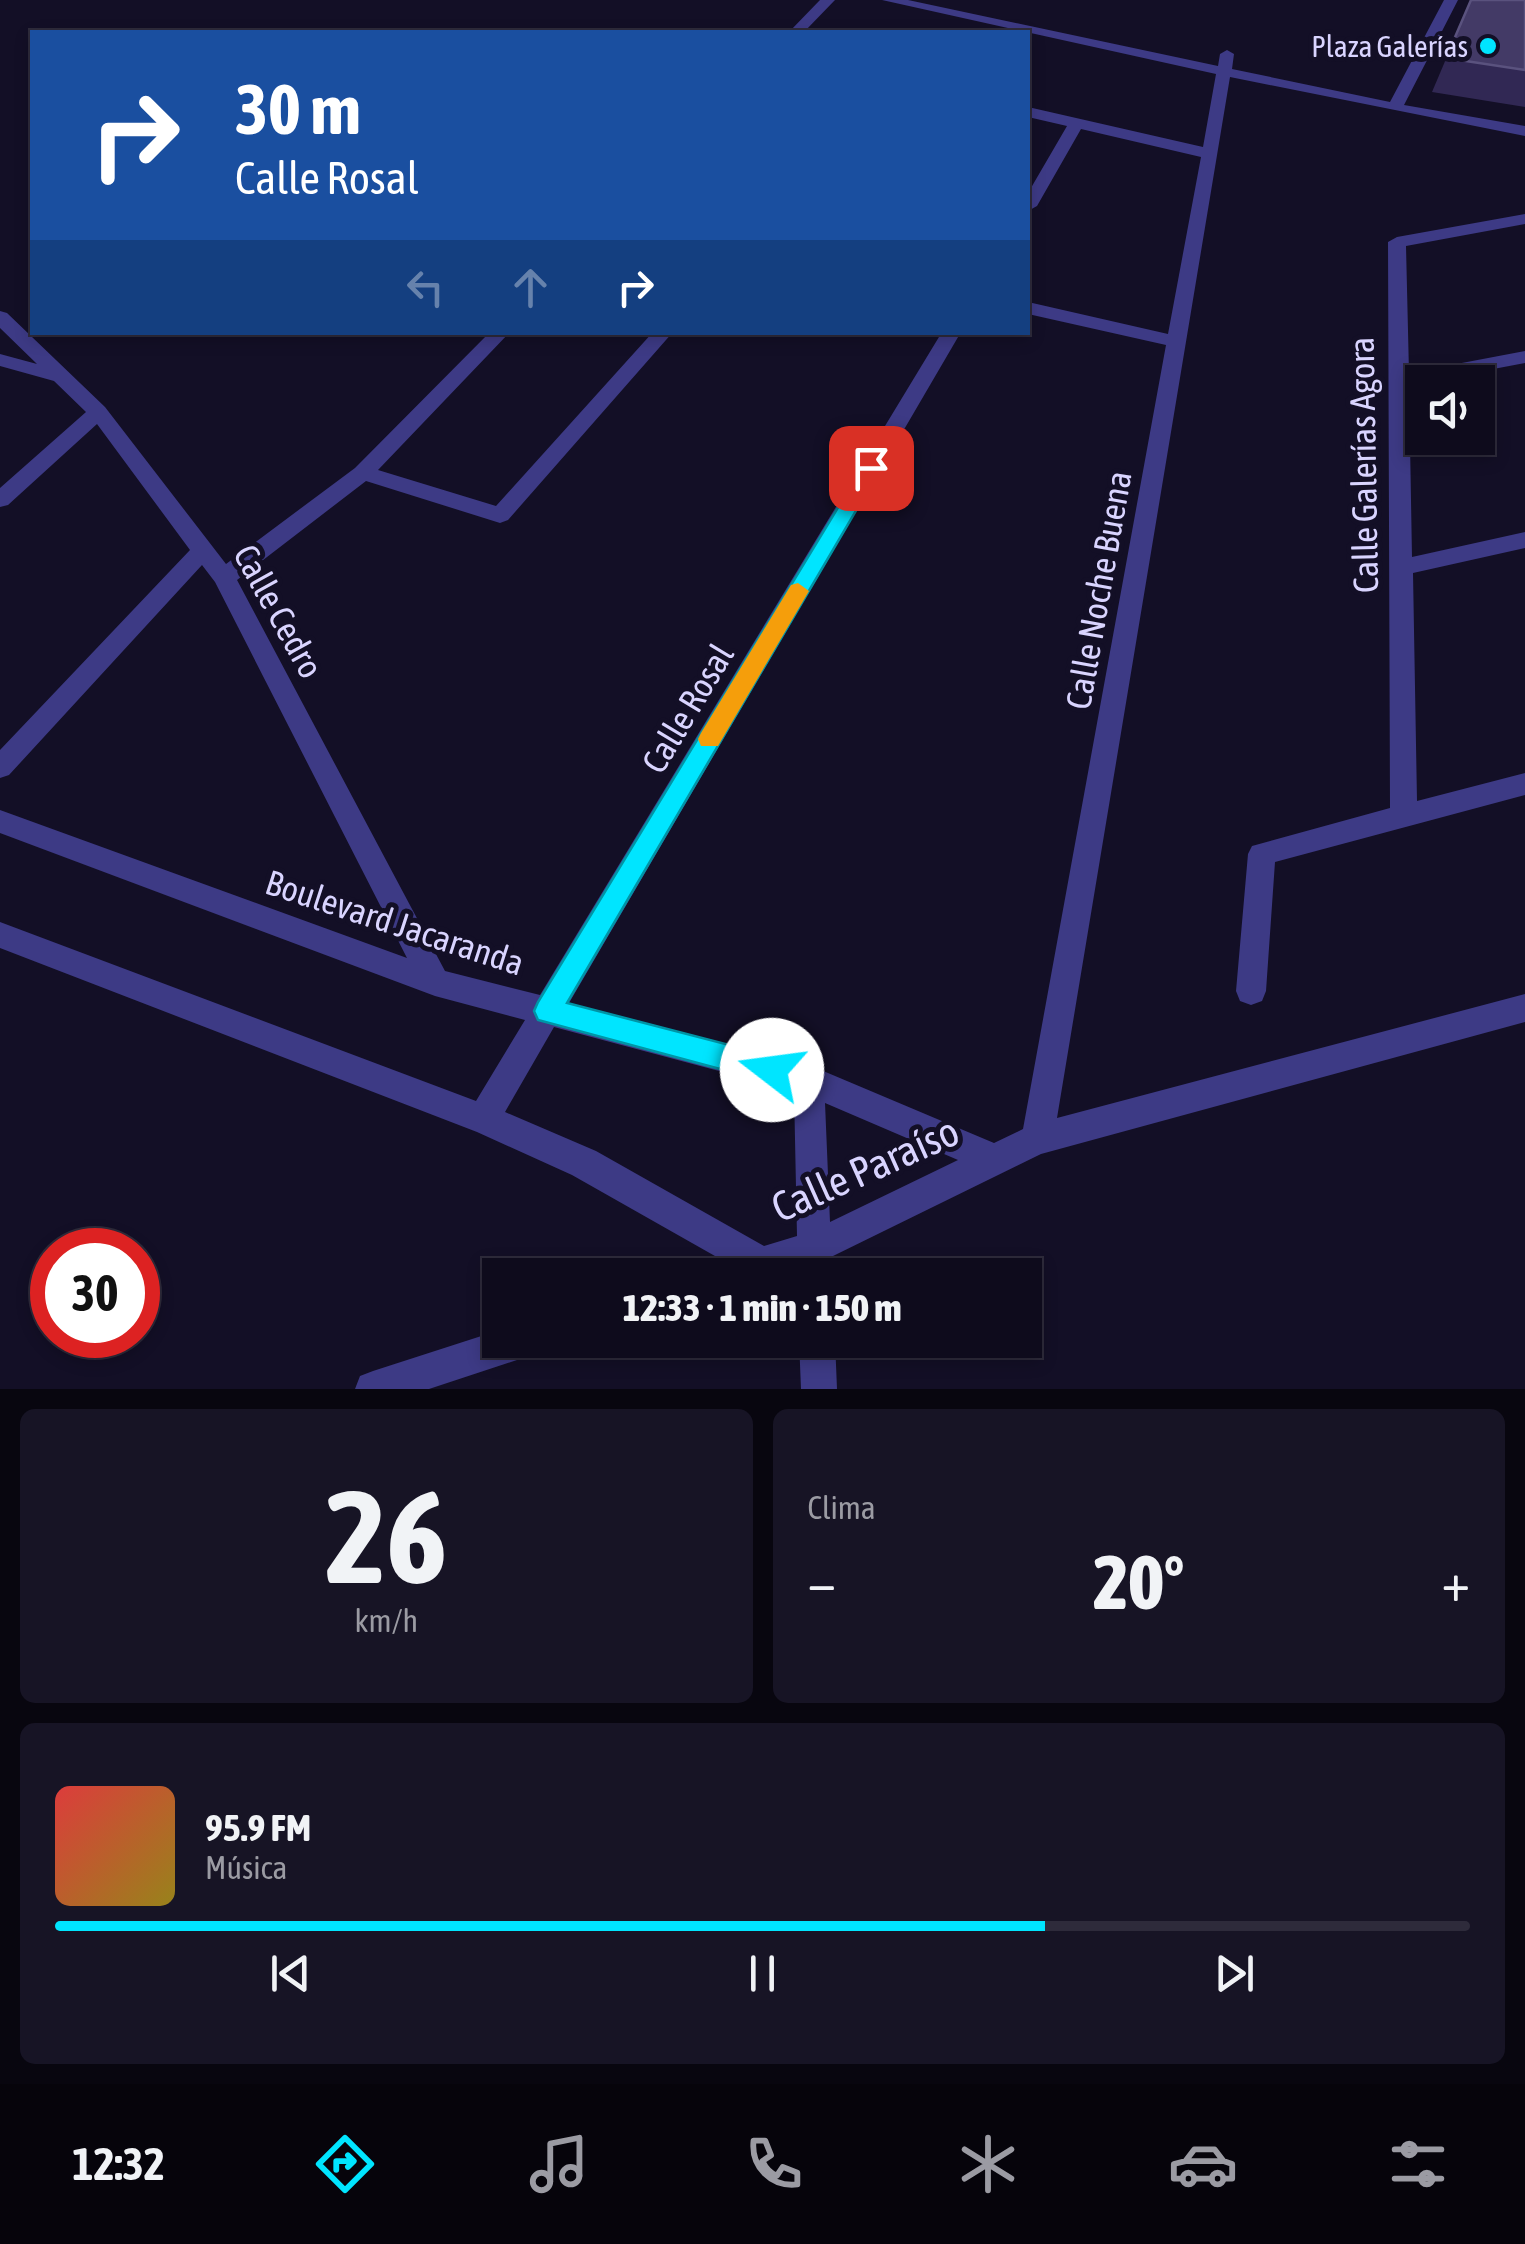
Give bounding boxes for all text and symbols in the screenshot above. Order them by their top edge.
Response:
place label: Plaza Galerías [1311,29,1468,63]
marker: Plaza Galerías [1477,35,1499,57]
text: 30 m [235,69,361,149]
icon: right [70,70,200,200]
text: Calle Rosal [235,152,419,204]
icon: left [398,260,453,315]
icon: ahead [503,260,558,315]
icon: right [608,260,663,315]
street label: Calle Galerías Agora [1341,337,1385,593]
map controls [1405,365,1495,455]
button: sound [1405,365,1495,455]
pin [829,426,914,511]
icon: arrive [844,441,899,496]
street label: Calle Noche Buena [1057,468,1139,712]
street label: Calle Cedro [226,538,332,684]
street label: Calle Rosal [633,637,741,779]
street label: Boulevard Jacaranda [261,861,529,983]
position arrow [720,1018,824,1122]
street label: Calle Paraíso [764,1106,966,1232]
speed limit sign: 30 [30,1228,160,1358]
text: 12:33 · 1 min · 150 m [622,1286,902,1329]
text: 26 [325,1462,447,1611]
text: Clima [808,1489,876,1526]
text: 20° [1093,1539,1184,1625]
text: − [808,1550,836,1613]
text: + [1441,1550,1470,1613]
text: km/h [355,1602,418,1639]
text: 95.9 FM [205,1806,311,1849]
text: Música [205,1849,287,1886]
icon: previous [263,1946,318,2001]
icon: pause [735,1946,790,2001]
icon: next [1207,1946,1262,2001]
icon: directions [310,2129,380,2199]
icon: music [524,2129,594,2199]
icon: phone [739,2129,809,2199]
icon: climate [953,2129,1023,2199]
icon: car [1168,2129,1238,2199]
icon: filters [1383,2129,1453,2199]
text: 12:32 [72,2138,165,2190]

